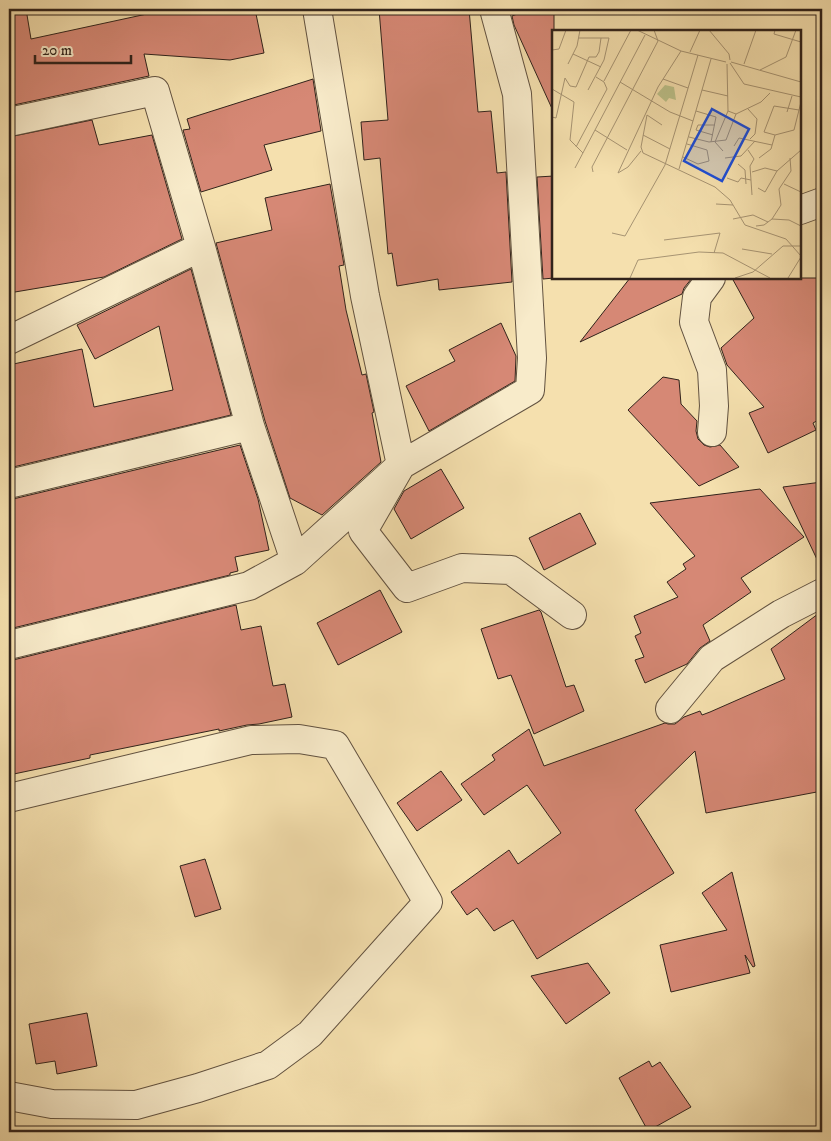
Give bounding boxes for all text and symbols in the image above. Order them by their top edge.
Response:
inset map [552,30,801,279]
scale bar [35,32,131,64]
text: 20 m [42,41,72,60]

